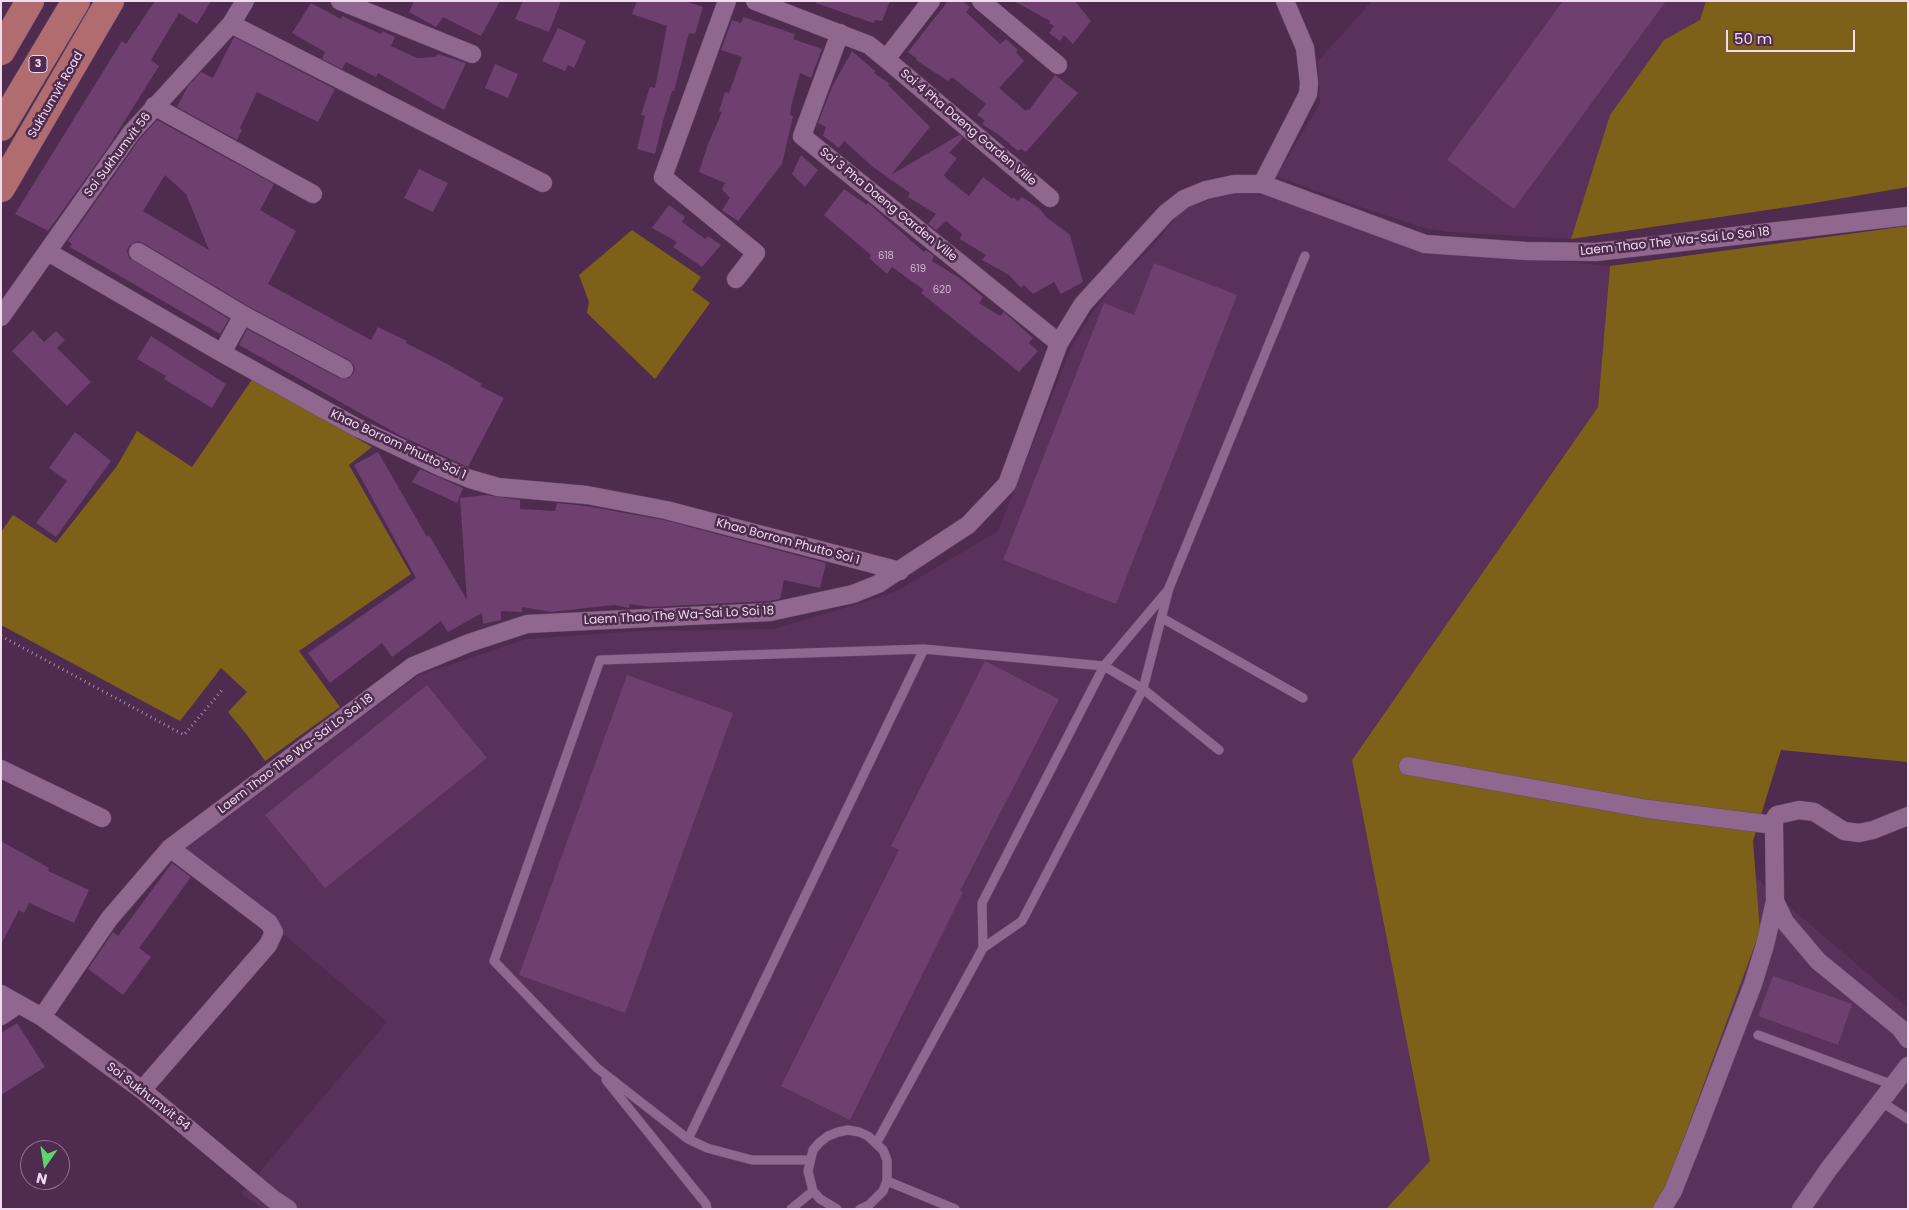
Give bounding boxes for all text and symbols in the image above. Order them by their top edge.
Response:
scale bar [1729,20,1858,52]
text: 50 m [1734,28,1772,49]
street label: Sukhumvit Road [25,49,87,141]
road number: 3 [29,56,47,72]
street label: Soi 4 Pha Daeng Garden Ville [897,67,1039,189]
street label: Soi Sukhumvit 56 [82,110,154,200]
street label: Soi 3 Pha Daeng Garden Ville [816,145,960,265]
street label: Laem Thao The Wa-Sai Lo Soi 18 [1580,225,1770,259]
house number: 618 [878,250,894,262]
house number: 619 [910,263,926,275]
house number: 620 [933,284,951,296]
street label: Khao Borrom Phutto Soi 1 [328,407,468,483]
street label: Khao Borrom Phutto Soi 1 [715,516,861,568]
street label: Laem Thao The Wa-Sai Lo Soi 18 [584,604,774,628]
street label: Laem Thao The Wa-Sai Lo Soi 18 [216,691,376,817]
street label: Soi Sukhumvit 54 [103,1060,193,1134]
north arrow [20,1140,70,1190]
text: N [34,1168,49,1190]

